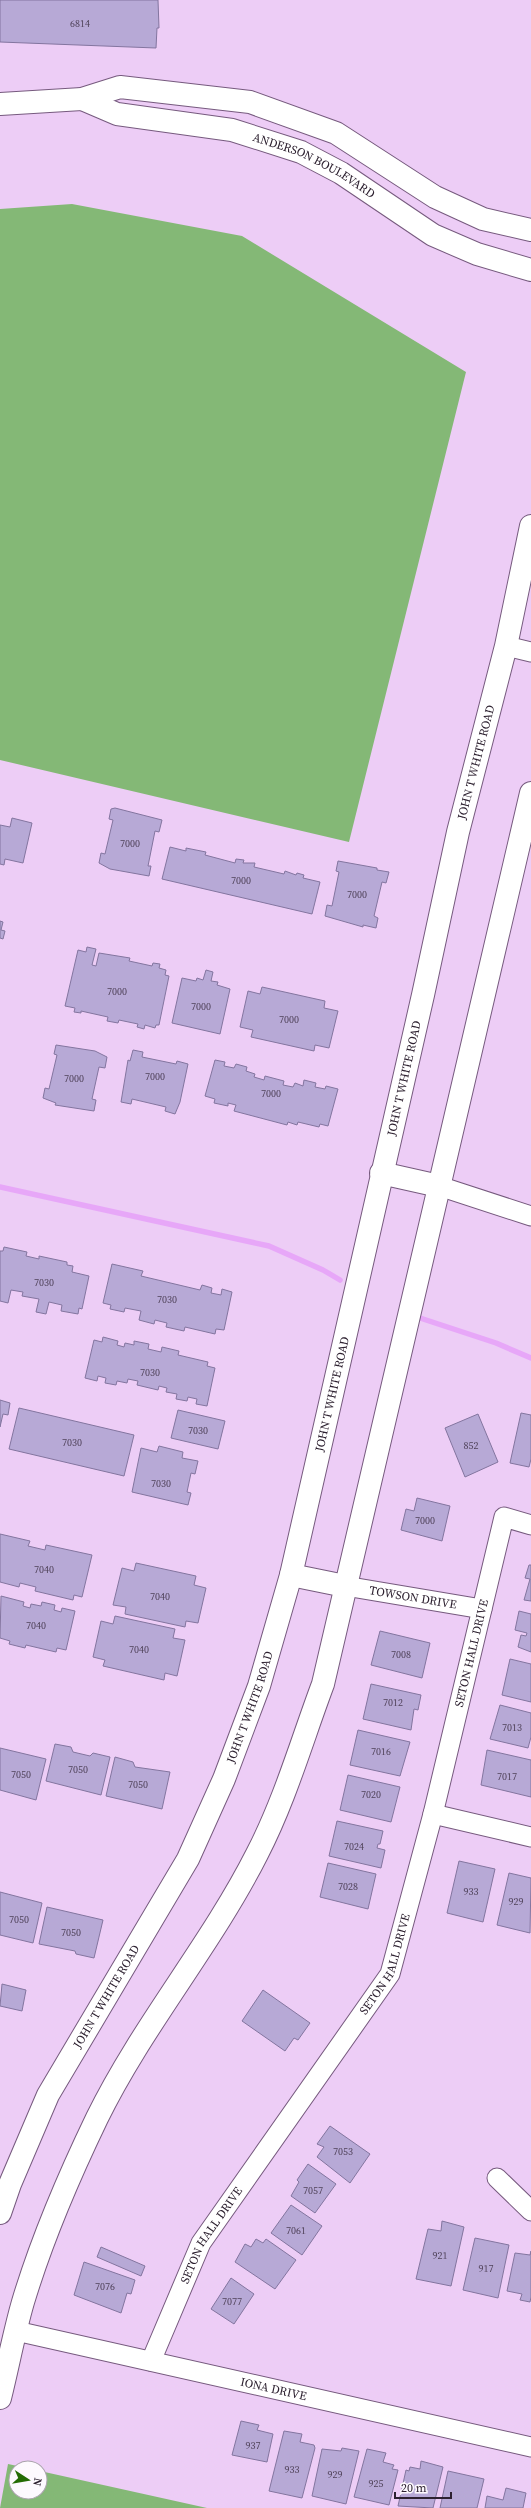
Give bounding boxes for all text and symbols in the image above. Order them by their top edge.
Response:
house number: 6814 [70,17,90,30]
street label: ANDERSON BOULEVARD [251,129,378,202]
street label: JOHN T WHITE ROAD [453,703,498,822]
house number: 7000 [120,837,140,850]
house number: 7000 [231,874,251,887]
house number: 7000 [347,888,367,901]
house number: 7000 [107,985,127,998]
house number: 7000 [191,1000,211,1013]
house number: 7000 [279,1013,299,1026]
street label: JOHN T WHITE ROAD [383,1019,425,1138]
house number: 7000 [145,1070,165,1083]
house number: 7000 [64,1072,84,1085]
house number: 7000 [261,1087,281,1100]
house number: 7030 [34,1276,54,1289]
house number: 7030 [157,1293,177,1306]
street label: JOHN T WHITE ROAD [311,1335,353,1454]
house number: 7030 [140,1366,160,1379]
house number: 7030 [188,1424,208,1437]
house number: 7030 [62,1436,82,1449]
house number: 852 [464,1439,479,1452]
house number: 7030 [151,1477,171,1490]
house number: 7000 [415,1514,435,1527]
house number: 7040 [34,1563,54,1576]
street label: TOWSON DRIVE [368,1582,458,1613]
house number: 7040 [150,1590,170,1603]
street label: SETON HALL DRIVE [451,1598,492,1709]
house number: 7040 [26,1619,46,1632]
house number: 7040 [129,1643,149,1656]
house number: 7008 [391,1648,411,1661]
street label: JOHN T WHITE ROAD [222,1649,277,1766]
house number: 7012 [383,1696,403,1709]
house number: 7013 [502,1721,522,1734]
house number: 7016 [371,1745,391,1758]
house number: 7050 [68,1763,88,1776]
house number: 7050 [11,1768,31,1781]
house number: 7017 [497,1770,517,1783]
house number: 7050 [128,1778,148,1791]
house number: 7020 [361,1788,381,1801]
house number: 7024 [344,1840,364,1853]
house number: 7028 [338,1880,358,1893]
house number: 933 [464,1885,479,1898]
house number: 929 [509,1895,524,1908]
street label: SETON HALL DRIVE [356,1912,414,2018]
house number: 7050 [9,1913,29,1926]
house number: 7050 [61,1926,81,1939]
street label: JOHN T WHITE ROAD [69,1942,143,2052]
house number: 7053 [333,2145,353,2158]
street label: SETON HALL DRIVE [177,2184,246,2286]
house number: 7057 [303,2184,323,2197]
house number: 7061 [286,2224,306,2237]
house number: 921 [433,2249,448,2262]
house number: 917 [479,2262,494,2275]
house number: 7076 [95,2280,115,2293]
house number: 7077 [222,2295,242,2308]
street label: IONA DRIVE [239,2374,308,2404]
house number: 937 [246,2439,261,2452]
north arrow [8,2460,48,2500]
house number: 933 [285,2463,300,2476]
house number: 929 [328,2468,343,2481]
scale bar [395,2474,451,2500]
text: N [29,2476,45,2487]
house number: 925 [369,2477,384,2490]
text: 20 m [401,2480,427,2496]

